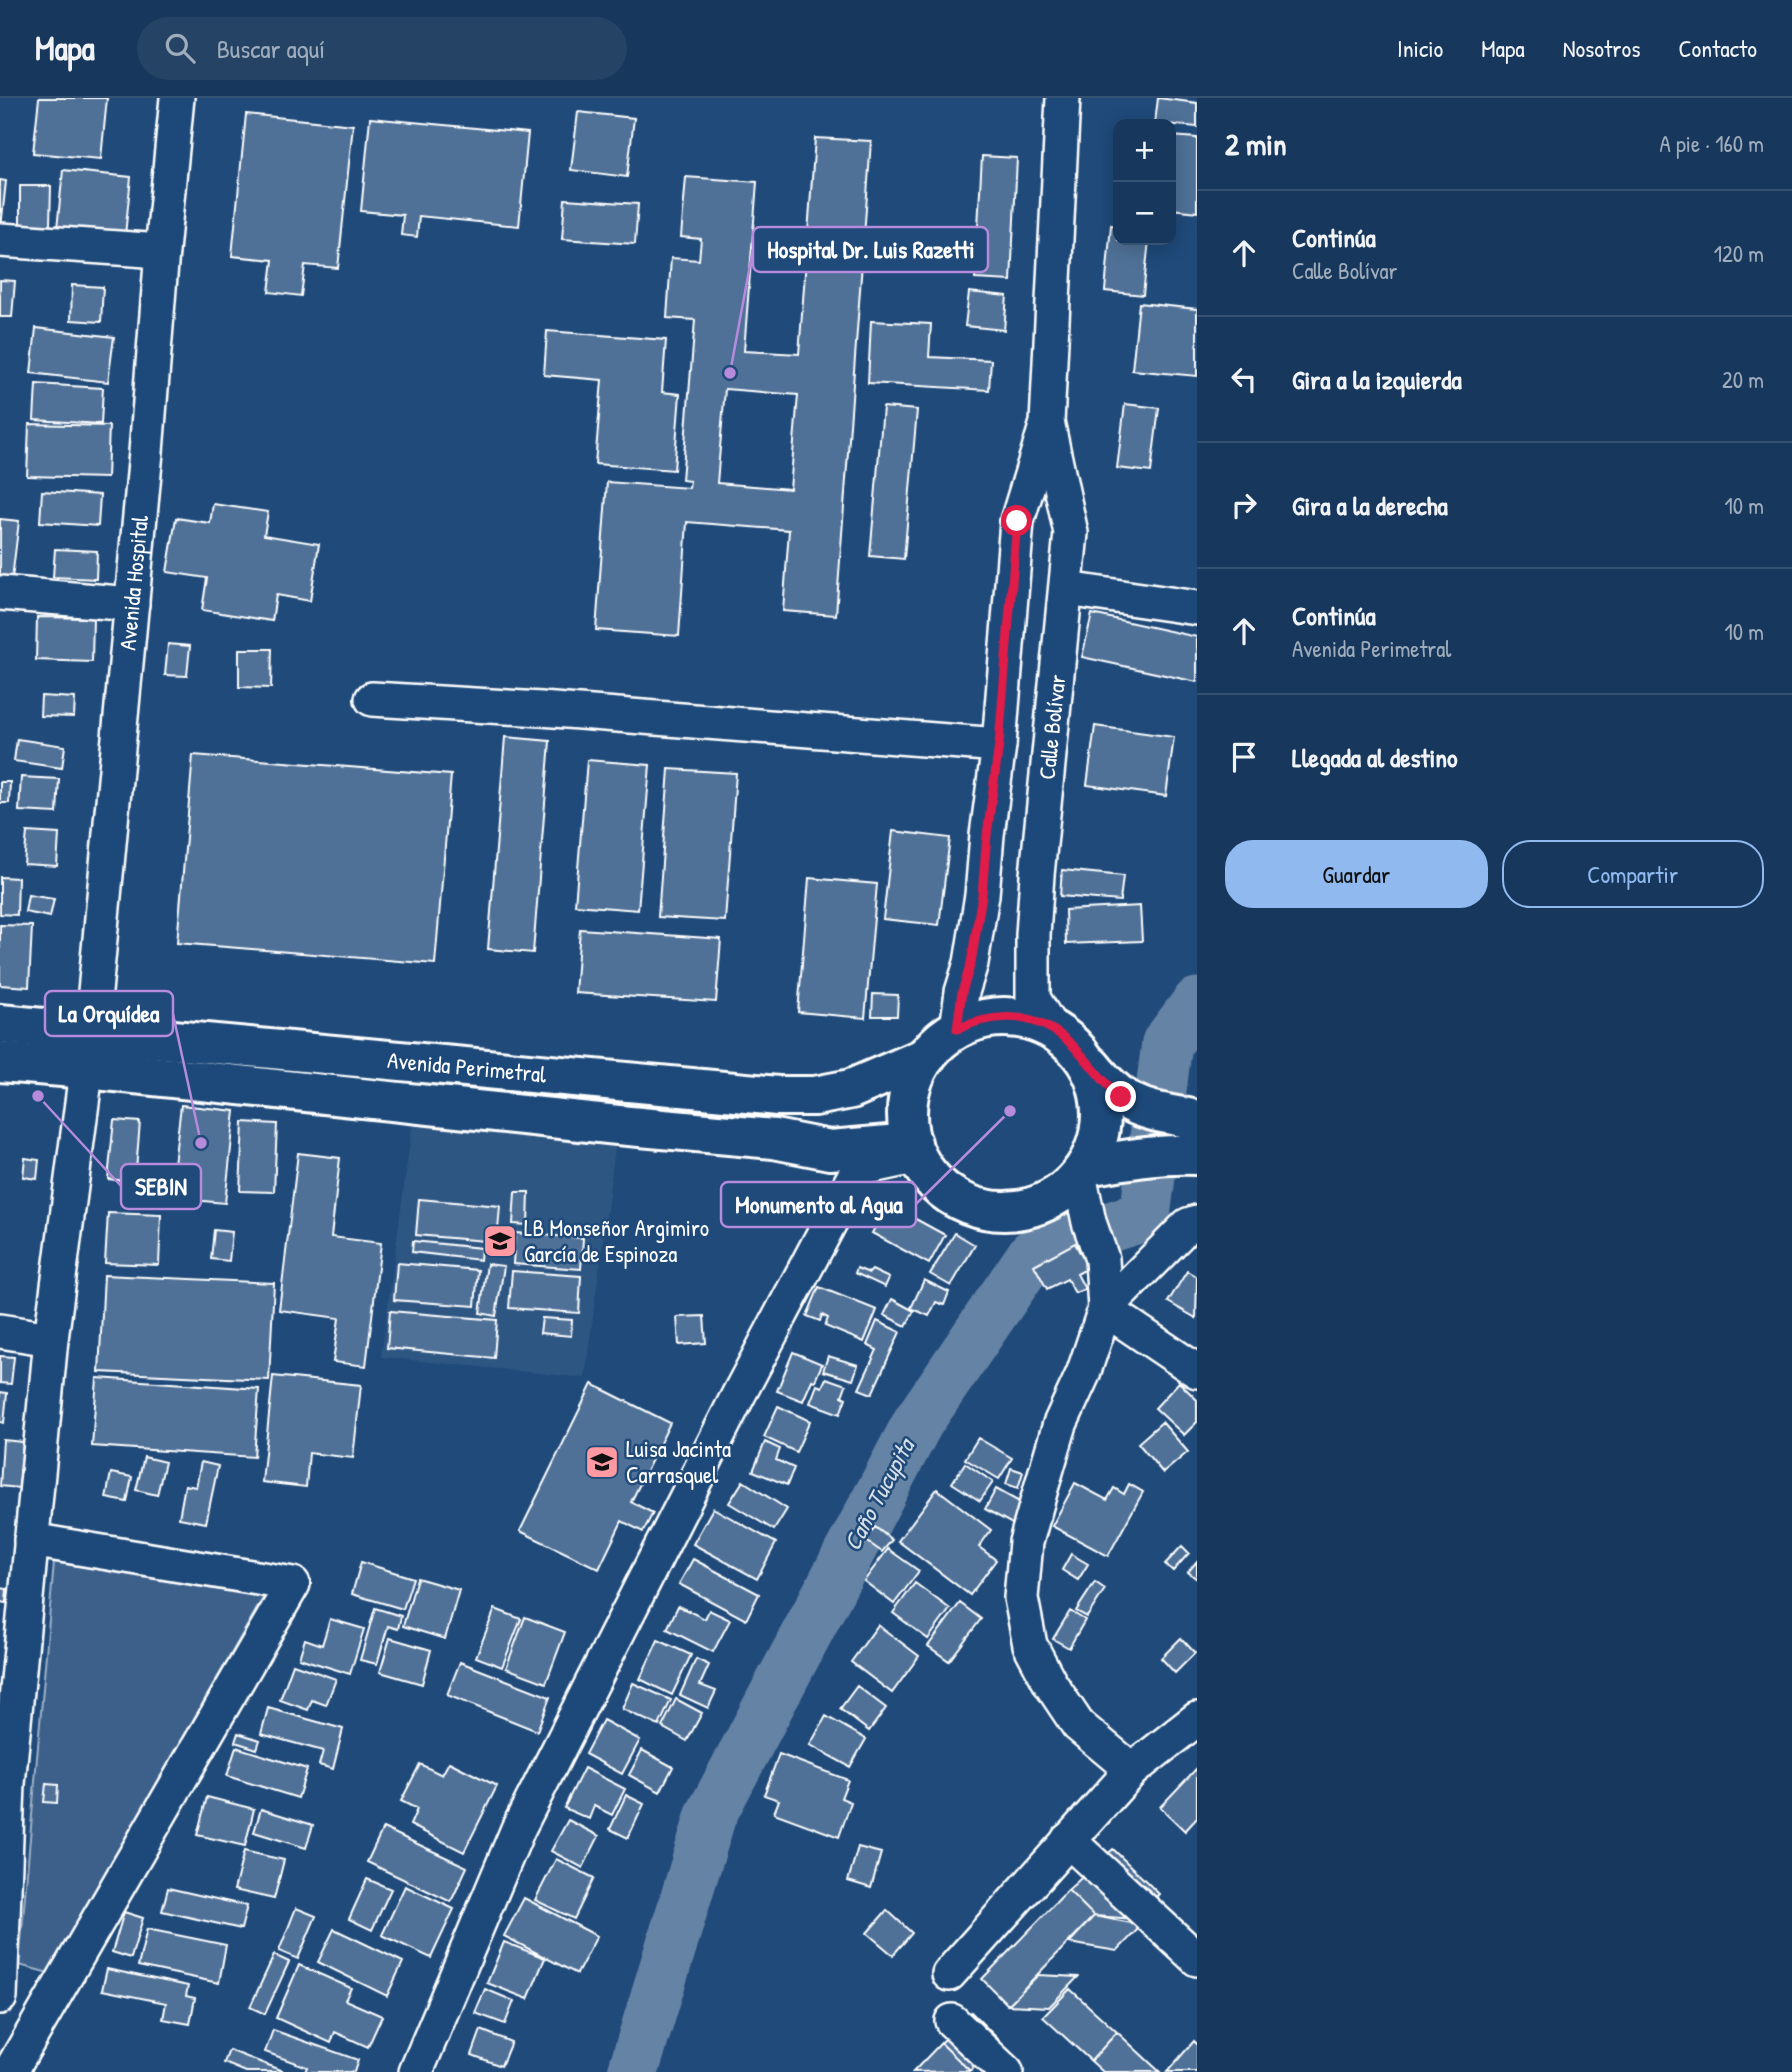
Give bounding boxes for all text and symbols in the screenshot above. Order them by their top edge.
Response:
search box [137,17,627,80]
text: Mapa [35,26,95,70]
icon: search [161,29,199,67]
text: Buscar aquí [217,31,325,66]
text: Inicio [1397,32,1443,64]
text: Mapa [1481,32,1525,64]
text: Nosotros [1563,32,1640,64]
text: Contacto [1678,32,1757,64]
map controls [1113,119,1176,245]
button: + [1113,119,1176,182]
text: 2 min [1225,124,1287,164]
text: A pie · 160 m [1659,128,1764,159]
button: − [1113,182,1176,245]
text: Continúa [1292,220,1376,255]
callout: Hospital Dr. Luis Razetti [753,227,988,272]
text: Hospital Dr. Luis Razetti [767,233,975,266]
icon: ahead [1225,234,1263,272]
text: 120 m [1714,238,1764,269]
text: Calle Bolívar [1292,255,1397,286]
icon: left [1225,360,1263,398]
text: Gira a la izquierda [1292,362,1462,397]
text: 20 m [1722,364,1764,395]
icon: right [1225,486,1263,524]
text: Gira a la derecha [1292,488,1448,523]
text: 10 m [1724,490,1764,521]
route start [1001,505,1032,536]
street label: Avenida Hospital [111,513,155,652]
text: Continúa [1292,598,1376,633]
icon: ahead [1225,612,1263,650]
text: 10 m [1724,616,1764,647]
text: Avenida Perimetral [1292,633,1451,664]
street label: Calle Bolívar [1031,673,1072,781]
icon: arrive [1225,738,1263,776]
text: Llegada al destino [1292,740,1458,775]
button: Guardar [1225,840,1488,908]
button: Compartir [1502,840,1764,908]
callout: La Orquídea [45,991,173,1036]
text: La Orquídea [59,997,160,1030]
street label: Avenida Perimetral [386,1044,549,1090]
route end [1105,1081,1136,1112]
callout: SEBIN [121,1164,201,1209]
text: SEBIN [135,1170,187,1202]
callout: Monumento al Agua [721,1182,916,1227]
text: Monumento al Agua [735,1188,903,1221]
place label: LB Monseñor Argimiro García de Espinoza [524,1212,709,1269]
school or university icon: LB Monseñor Argimiro García de Espinoza [481,1222,519,1260]
water label: Caño Tucupita [835,1431,923,1556]
place label: Luisa Jacinta Carrasquel [626,1433,731,1490]
school or university icon: Luisa Jacinta Carrasquel [583,1443,621,1481]

